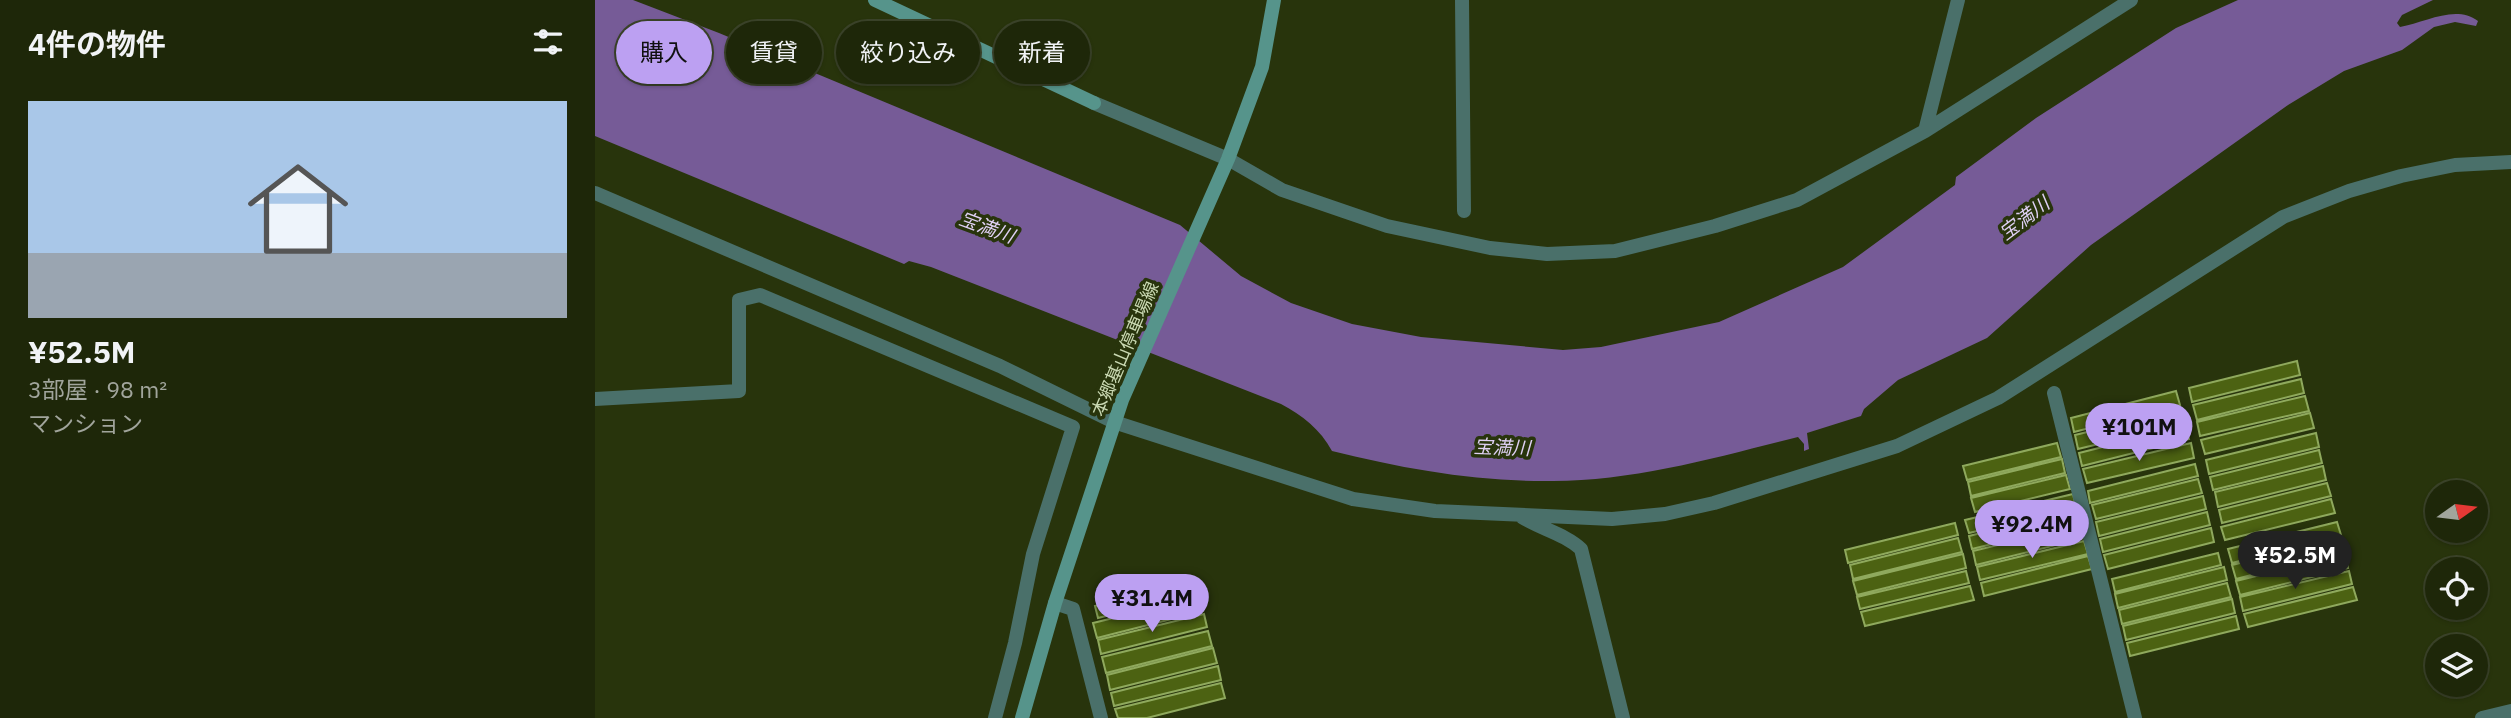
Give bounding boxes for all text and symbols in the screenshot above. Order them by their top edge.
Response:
chip: 購入 [616,21,712,84]
chip: 賃貸 [726,21,822,84]
chip: 絞り込み [836,21,980,84]
chip: 新着 [994,21,1090,84]
icon: filters [529,23,567,61]
text: 4件の物件 [28,24,166,63]
icon: home [235,146,361,272]
water label: 宝満川 [1994,190,2056,245]
water label: 宝満川 [956,206,1020,249]
street label: 本郷基山停車場線 [1086,278,1164,420]
text: ¥52.5M [28,332,135,371]
text: 3部屋 · 98 m² [28,374,167,404]
pin: ¥101M [2090,404,2188,463]
text: マンション [28,408,143,438]
text: ¥101M [2101,411,2177,441]
water label: 宝満川 [1473,434,1533,460]
north arrow [2425,480,2489,542]
map controls [2425,480,2488,697]
pin: ¥92.4M [1975,500,2089,560]
text: ¥92.4M [1991,508,2073,538]
pin: ¥52.5M [2238,532,2352,591]
text: ¥52.5M [2254,539,2336,569]
button: locate [2425,557,2488,620]
pin: ¥31.4M [1095,574,1209,634]
text: ¥31.4M [1111,582,1193,612]
button: layers [2425,634,2488,697]

